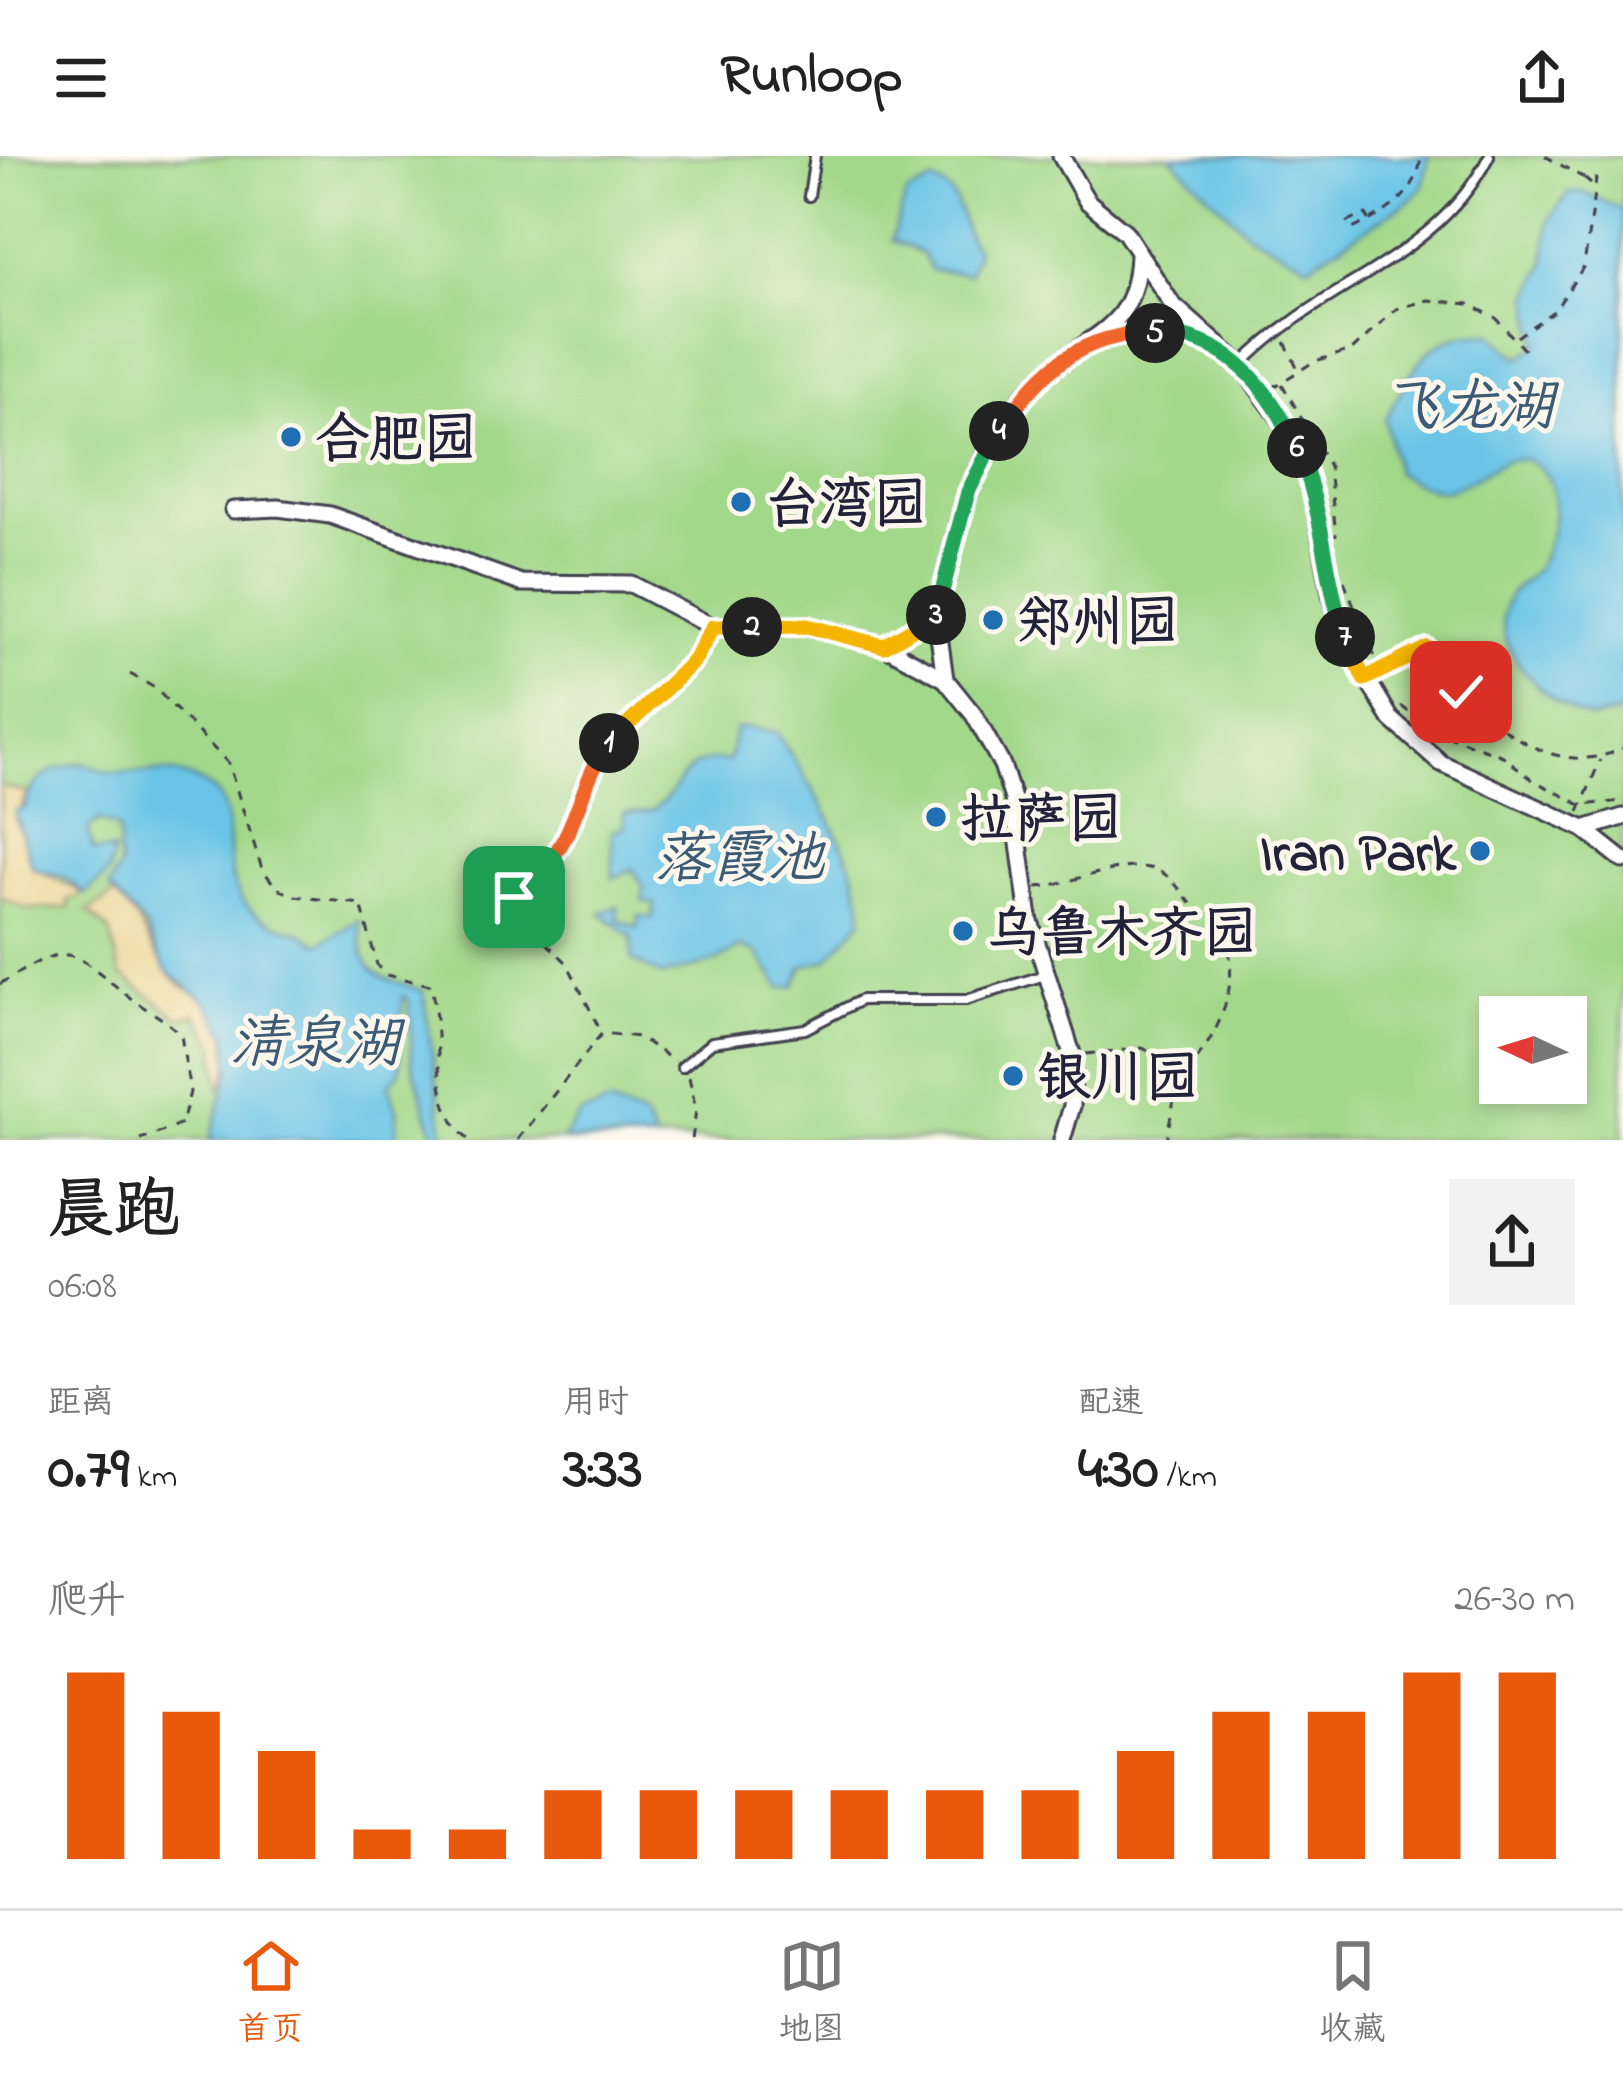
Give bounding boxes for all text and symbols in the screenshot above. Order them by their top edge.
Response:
text: Runloop [721,39,902,117]
icon: menu [48,45,114,111]
icon: share [1509,45,1575,111]
pin: 5 [1125,303,1185,363]
text: 5 [1146,309,1164,357]
water label: 飞龙湖 [1384,369,1559,452]
pin: 4 [969,401,1029,461]
place label: 合肥园 [315,404,477,482]
text: 4 [992,407,1006,455]
pin: 6 [1267,418,1327,478]
marker: 合肥园 [278,424,304,450]
text: 6 [1290,424,1304,472]
place label: 台湾园 [765,469,927,547]
marker: 台湾园 [728,489,754,515]
pin: 3 [906,585,966,645]
place label: 郑州园 [1017,587,1179,665]
text: 3 [929,591,943,639]
pin: 2 [722,597,782,657]
text: 2 [744,603,760,651]
marker: 郑州园 [980,607,1006,633]
pin: 7 [1315,607,1375,667]
text: 7 [1338,613,1352,661]
pin [1410,641,1512,743]
icon: check [1428,659,1494,725]
pin: 1 [579,713,639,773]
text: 1 [604,719,614,767]
place label: 拉萨园 [960,784,1122,862]
marker: 拉萨园 [923,804,949,830]
place label: Iran Park [1260,818,1457,896]
water label: 落霞池 [654,821,826,904]
marker: Iran Park [1467,838,1493,864]
pin [463,846,565,948]
icon: arrive [481,864,547,930]
place label: 乌鲁木齐园 [987,898,1257,976]
marker: 乌鲁木齐园 [950,918,976,944]
north arrow [1479,996,1587,1104]
map controls [1479,996,1587,1104]
water label: 清泉湖 [230,1006,405,1089]
place label: 银川园 [1037,1043,1199,1121]
marker: 银川园 [1000,1063,1026,1089]
text: 晨跑 [48,1166,180,1262]
button: share [1449,1179,1575,1305]
text: 06:08 [48,1259,117,1316]
text: 距离 [48,1380,114,1428]
text: 用时 [563,1380,629,1428]
text: 配速 [1078,1380,1144,1428]
text: 0.79 [48,1428,129,1515]
text: 3:33 [563,1428,642,1515]
text: 4:30 [1078,1428,1159,1515]
text: km [129,1454,177,1502]
text: /km [1159,1454,1217,1502]
text: 26–30 m [1454,1572,1575,1629]
text: 爬升 [48,1574,126,1631]
tab: 首页 [238,1933,304,2055]
tab: 地图 [779,1933,845,2055]
tab: 收藏 [1320,1933,1386,2055]

